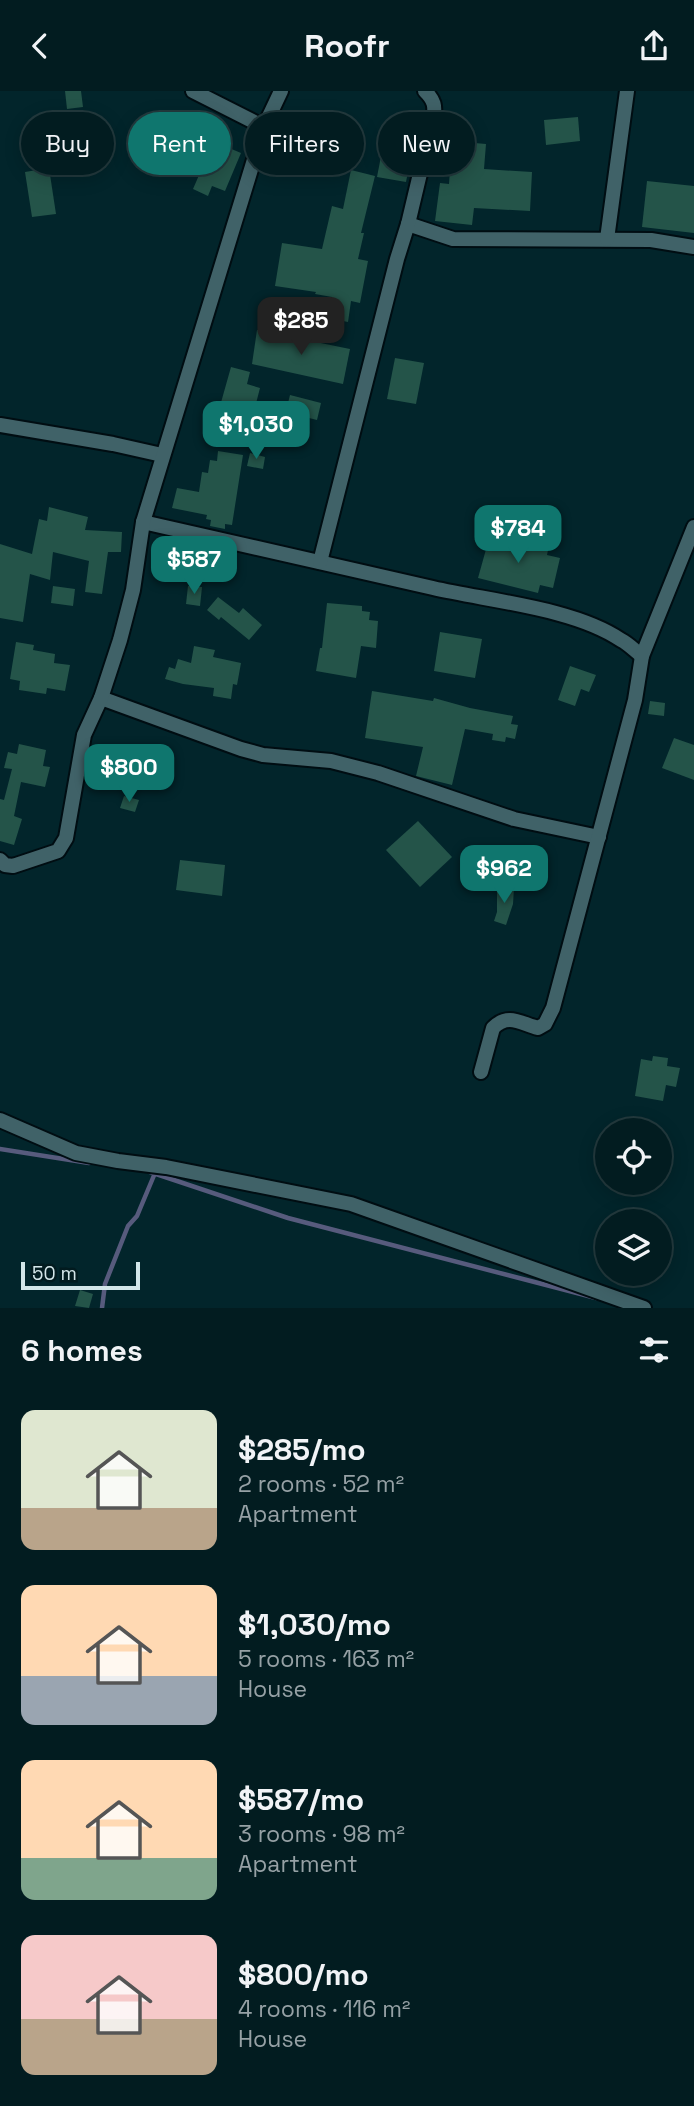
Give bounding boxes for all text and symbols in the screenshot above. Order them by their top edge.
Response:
text: Roofr [304,26,390,66]
icon: back [21,27,59,65]
icon: share [635,27,673,65]
chip: Buy [21,112,114,175]
chip: Rent [128,112,231,175]
chip: Filters [245,112,364,175]
chip: New [378,112,475,175]
pin: $285 [260,297,342,357]
text: $285 [273,305,329,335]
pin: $1,030 [199,401,313,461]
text: $1,030 [219,409,293,439]
pin: $784 [477,505,559,565]
text: $784 [490,513,546,543]
pin: $587 [153,537,235,596]
text: $587 [167,544,221,574]
pin: $800 [88,745,170,804]
text: $800 [100,752,158,782]
pin: $962 [463,845,545,905]
text: $962 [476,853,532,883]
map controls [595,1118,672,1286]
button: locate [595,1118,672,1195]
button: layers [595,1209,672,1286]
scale bar [21,1259,140,1291]
text: 50 m [32,1261,77,1286]
text: 6 homes [21,1331,143,1370]
icon: filters [635,1331,673,1369]
text: $285/mo [238,1430,366,1469]
icon: home [77,1438,161,1522]
text: 2 rooms · 52 m² [238,1469,404,1499]
text: Apartment [238,1499,358,1529]
text: $1,030/mo [238,1605,391,1644]
icon: home [77,1613,161,1697]
text: 5 rooms · 163 m² [238,1644,414,1674]
text: House [238,1674,307,1704]
text: $587/mo [238,1780,364,1819]
icon: home [77,1788,161,1872]
text: 3 rooms · 98 m² [238,1819,405,1849]
text: Apartment [238,1849,358,1879]
text: $800/mo [238,1955,369,1994]
icon: home [77,1963,161,2047]
text: 4 rooms · 116 m² [238,1994,410,2024]
text: House [238,2024,307,2054]

